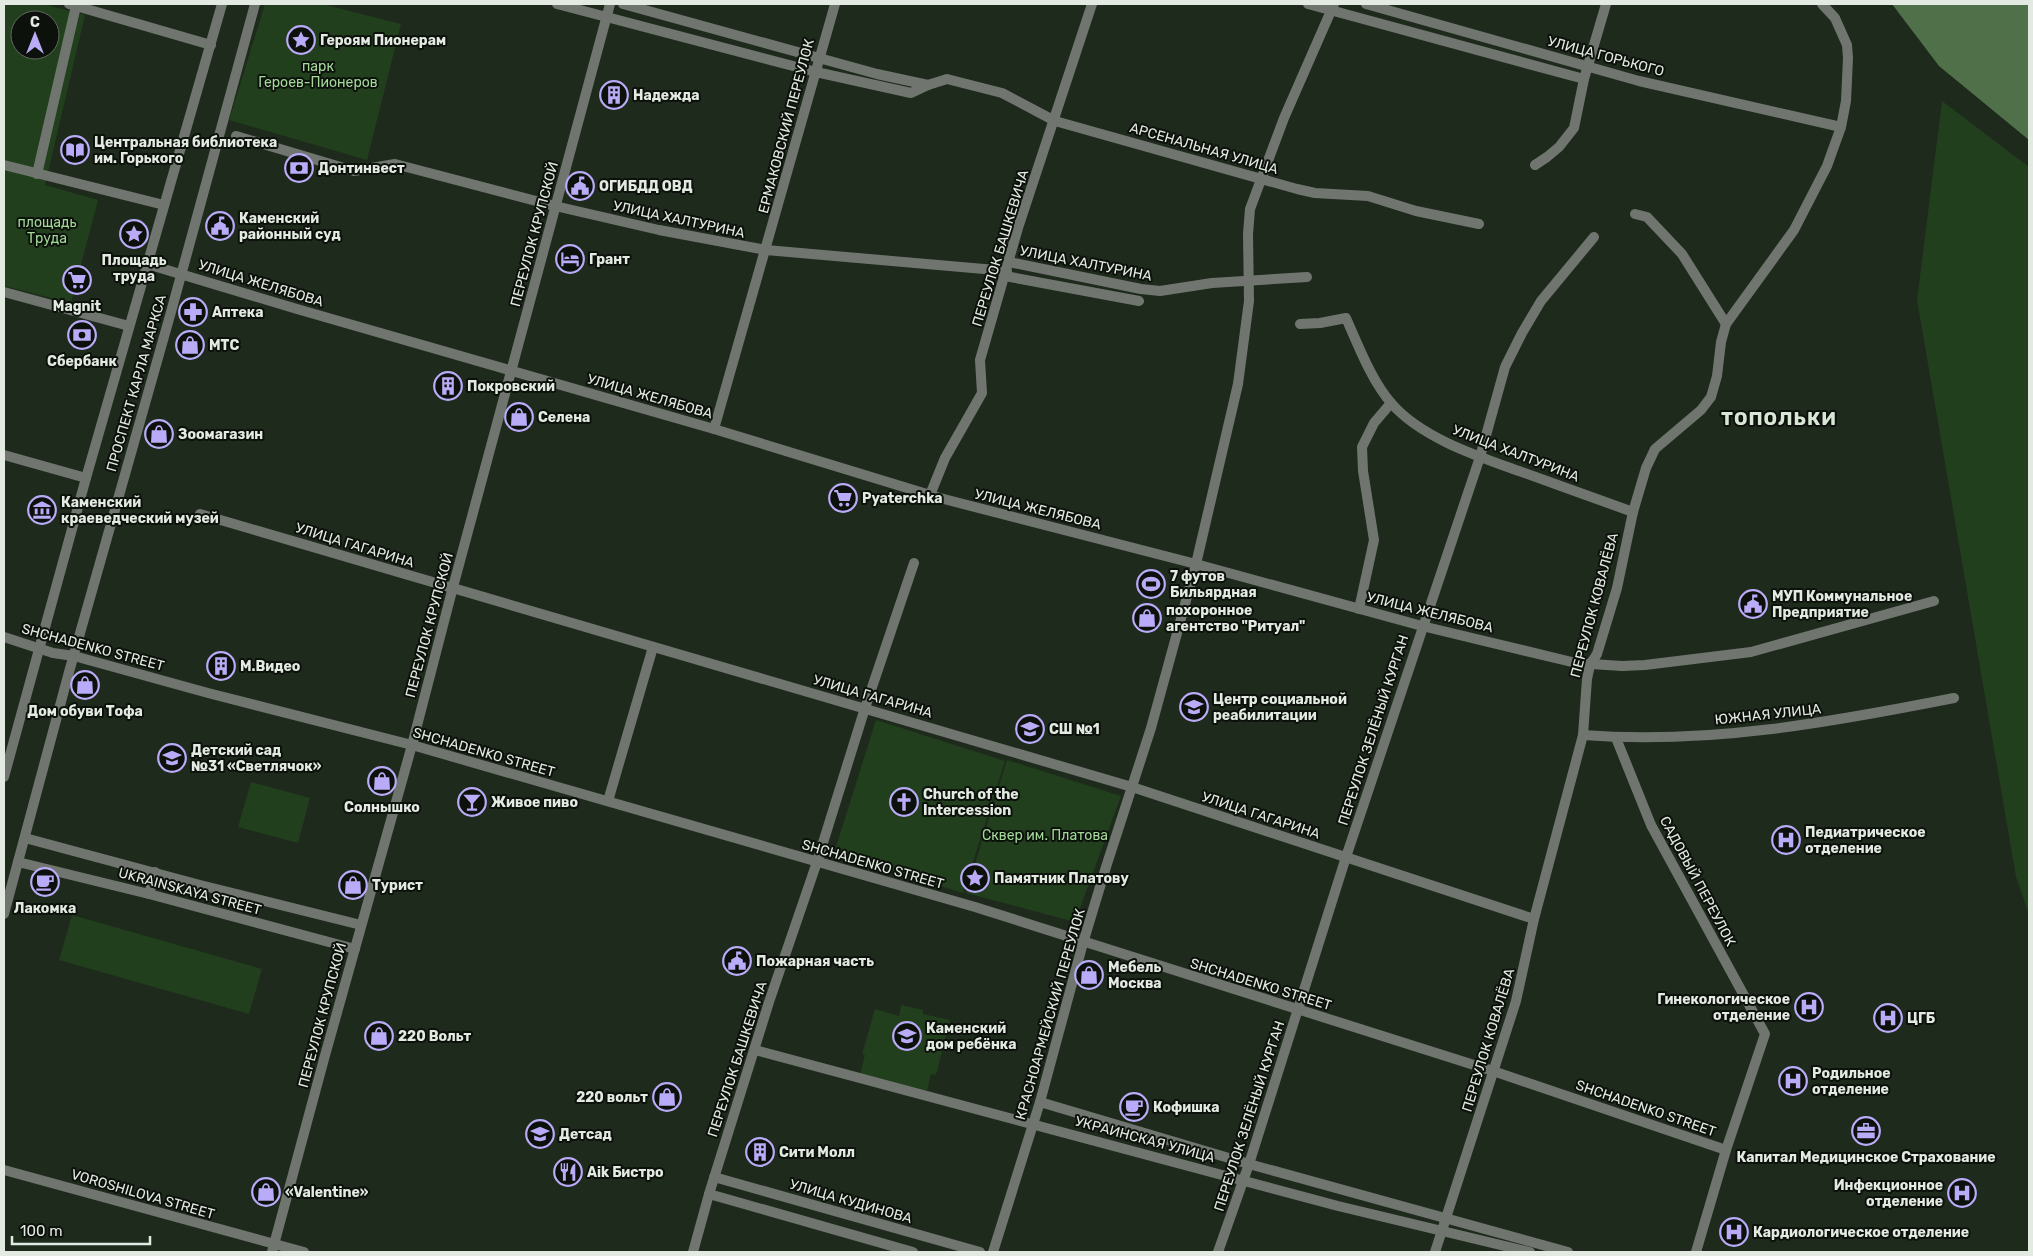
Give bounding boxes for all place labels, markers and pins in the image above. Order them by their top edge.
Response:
place icon: Героям Пионерам [286,25,316,55]
place label: Героям Пионерам [320,32,446,49]
building icon: Надежда [599,80,629,110]
place label: Надежда [633,87,699,104]
place label: Центральная библиотека им. Горького [94,134,277,167]
library icon: Центральная библиотека им. Горького [60,135,90,165]
bank icon: Донтинвест [284,153,314,183]
place label: Донтинвест [318,160,405,177]
public building icon: ОГИБДД ОВД [565,171,595,201]
place label: ОГИБДД ОВД [599,178,693,195]
place label: Каменский районный суд [239,210,341,243]
public building icon: Каменский районный суд [205,211,235,241]
place icon: Площадь труда [119,219,149,249]
hotel icon: Грант [555,244,585,274]
place label: Грант [589,251,630,268]
place label: Площадь труда [102,252,167,285]
supermarket icon: Magnit [62,265,92,295]
pharmacy icon: Аптека [178,297,208,327]
place label: Magnit [53,298,102,315]
place label: Аптека [212,304,264,321]
bank icon: Сбербанк [67,320,97,350]
shop icon: МТС [175,330,205,360]
place label: МТС [209,337,239,354]
place label: Сбербанк [47,353,117,370]
building icon: Покровский [433,371,463,401]
place label: Покровский [467,378,555,395]
shop icon: Селена [504,402,534,432]
place label: Селена [538,409,590,426]
shop icon: Зоомагазин [144,419,174,449]
place label: Зоомагазин [178,426,263,443]
supermarket icon: Pyaterchka [828,483,858,513]
place label: Pyaterchka [862,490,943,507]
place label: Каменский краеведческий музей [61,494,219,527]
museum icon: Каменский краеведческий музей [27,495,57,525]
place label: 7 футов Бильярдная [1170,568,1257,601]
sports icon: 7 футов Бильярдная [1136,569,1166,599]
place label: МУП Коммунальное Предприятие [1772,588,1912,621]
public building icon: МУП Коммунальное Предприятие [1738,589,1768,619]
place label: похоронное агентство "Ритуал" [1166,602,1305,635]
shop icon: похоронное агентство "Ритуал" [1132,603,1162,633]
building icon: М.Видео [206,651,236,681]
place label: М.Видео [240,658,300,675]
shop icon: Дом обуви Тофа [70,670,100,700]
place label: Центр социальной реабилитации [1213,691,1347,724]
school or university icon: Центр социальной реабилитации [1179,692,1209,722]
place label: Дом обуви Тофа [27,703,143,720]
school or university icon: СШ №1 [1015,714,1045,744]
place label: СШ №1 [1049,721,1100,738]
place label: Детский сад №31 «Светлячок» [191,742,322,775]
school or university icon: Детский сад №31 «Светлячок» [157,743,187,773]
shop icon: Солнышко [367,766,397,796]
place label: Church of the Intercession [923,786,1019,819]
bar icon: Живое пиво [457,787,487,817]
church icon: Church of the Intercession [889,787,919,817]
place label: Живое пиво [491,794,578,811]
place label: Солнышко [344,799,420,816]
place label: Педиатрическое отделение [1805,824,1926,857]
hospital icon: Педиатрическое отделение [1771,825,1801,855]
place icon: Памятник Платову [960,863,990,893]
cafe icon: Лакомка [30,867,60,897]
shop icon: Турист [338,870,368,900]
place label: Памятник Платову [994,870,1129,887]
place label: Турист [372,877,423,894]
place label: Лакомка [14,900,76,917]
public building icon: Пожарная часть [722,946,752,976]
place label: Пожарная часть [756,953,874,970]
place label: Мебель Москва [1108,959,1162,992]
shop icon: Мебель Москва [1074,960,1104,990]
place label: Гинекологическое отделение [1657,991,1790,1024]
hospital icon: Гинекологическое отделение [1794,992,1824,1022]
hospital icon: ЦГБ [1873,1003,1903,1033]
place label: ЦГБ [1907,1010,1936,1027]
place label: Каменский дом ребёнка [926,1020,1017,1053]
shop icon: 220 Вольт [364,1021,394,1051]
school or university icon: Каменский дом ребёнка [892,1021,922,1051]
place label: 220 Вольт [398,1028,472,1045]
place label: Родильное отделение [1812,1065,1891,1098]
hospital icon: Родильное отделение [1778,1066,1808,1096]
shop icon: 220 вольт [652,1082,682,1112]
place label: 220 вольт [576,1089,648,1106]
cafe icon: Кофишка [1119,1092,1149,1122]
place label: Кофишка [1153,1099,1220,1116]
office icon: Капитал Медицинское Страхование [1851,1116,1881,1146]
school or university icon: Детсад [525,1119,555,1149]
place label: Детсад [559,1126,612,1143]
building icon: Сити Молл [745,1137,775,1167]
place label: Сити Молл [779,1144,855,1161]
place label: Капитал Медицинское Страхование [1736,1149,1996,1166]
restaurant icon: Aik Бистро [553,1157,583,1187]
place label: Aik Бистро [587,1164,664,1181]
shop icon: «Valentine» [251,1177,281,1207]
place label: Инфекционное отделение [1834,1177,1943,1210]
hospital icon: Инфекционное отделение [1947,1178,1977,1208]
place label: «Valentine» [285,1184,369,1201]
hospital icon: Кардиологическое отделение [1719,1217,1749,1247]
place label: Кардиологическое отделение [1753,1224,1969,1241]

